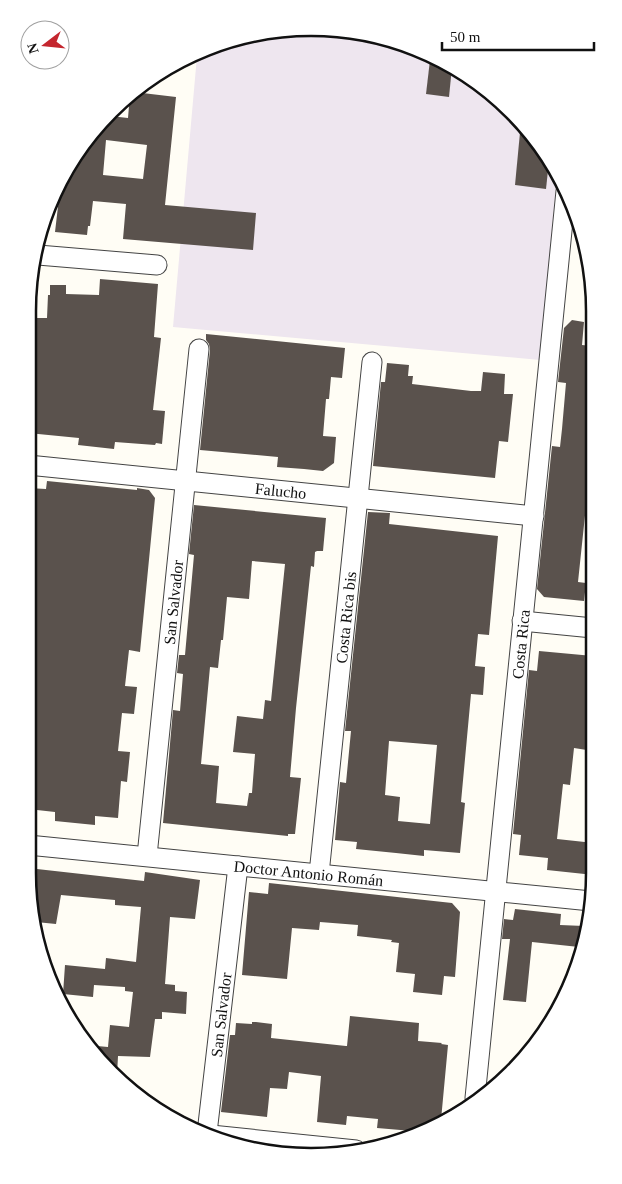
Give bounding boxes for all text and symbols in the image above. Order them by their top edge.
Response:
north arrow [20,20,70,70]
scale bar [442,20,594,52]
text: 50 m [450,29,481,45]
text: N [24,42,42,55]
street label: Falucho [254,479,307,502]
street label: San Salvador [160,559,186,645]
street label: Costa Rica bis [332,570,359,664]
street label: Costa Rica [509,609,532,680]
street label: Doctor Antonio Román [233,857,384,889]
street label: San Salvador [207,971,234,1058]

